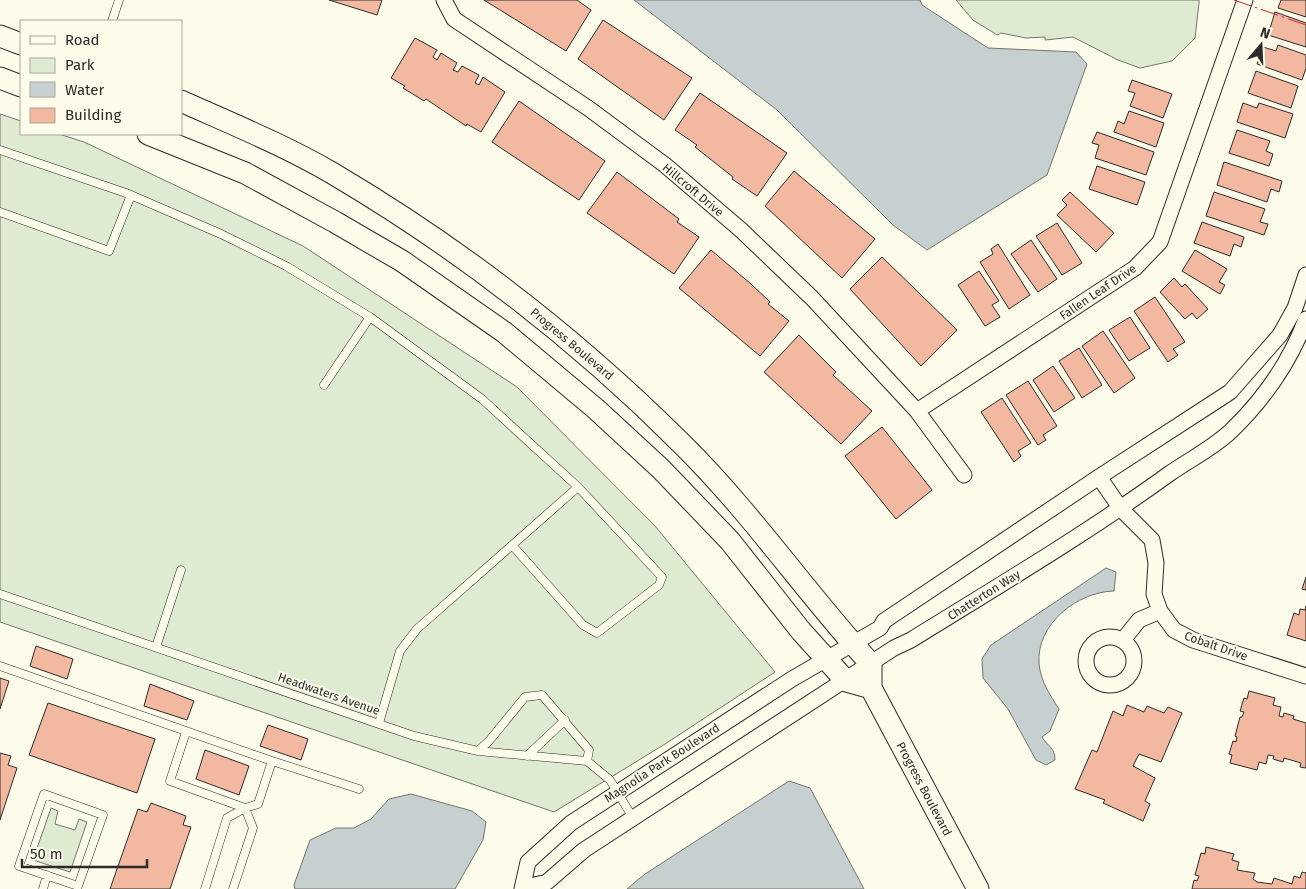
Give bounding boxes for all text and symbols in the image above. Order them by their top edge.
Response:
legend [20,20,182,135]
north arrow [1236,20,1286,70]
text: N [1258,24,1272,43]
text: Road [65,31,100,49]
text: Park [65,56,95,74]
text: Water [65,81,104,99]
text: Building [65,106,121,124]
street label: Hillcroft Drive [660,160,726,220]
street label: Fallen Leaf Drive [1057,261,1139,323]
street label: Progress Boulevard [528,305,616,383]
street label: Chatterton Way [945,567,1023,623]
street label: Cobalt Drive [1182,629,1250,663]
street label: Headwaters Avenue [276,670,382,718]
street label: Magnolia Park Boulevard [602,721,722,805]
street label: Progress Boulevard [893,740,955,838]
scale bar [22,836,148,868]
text: 50 m [30,845,63,863]

